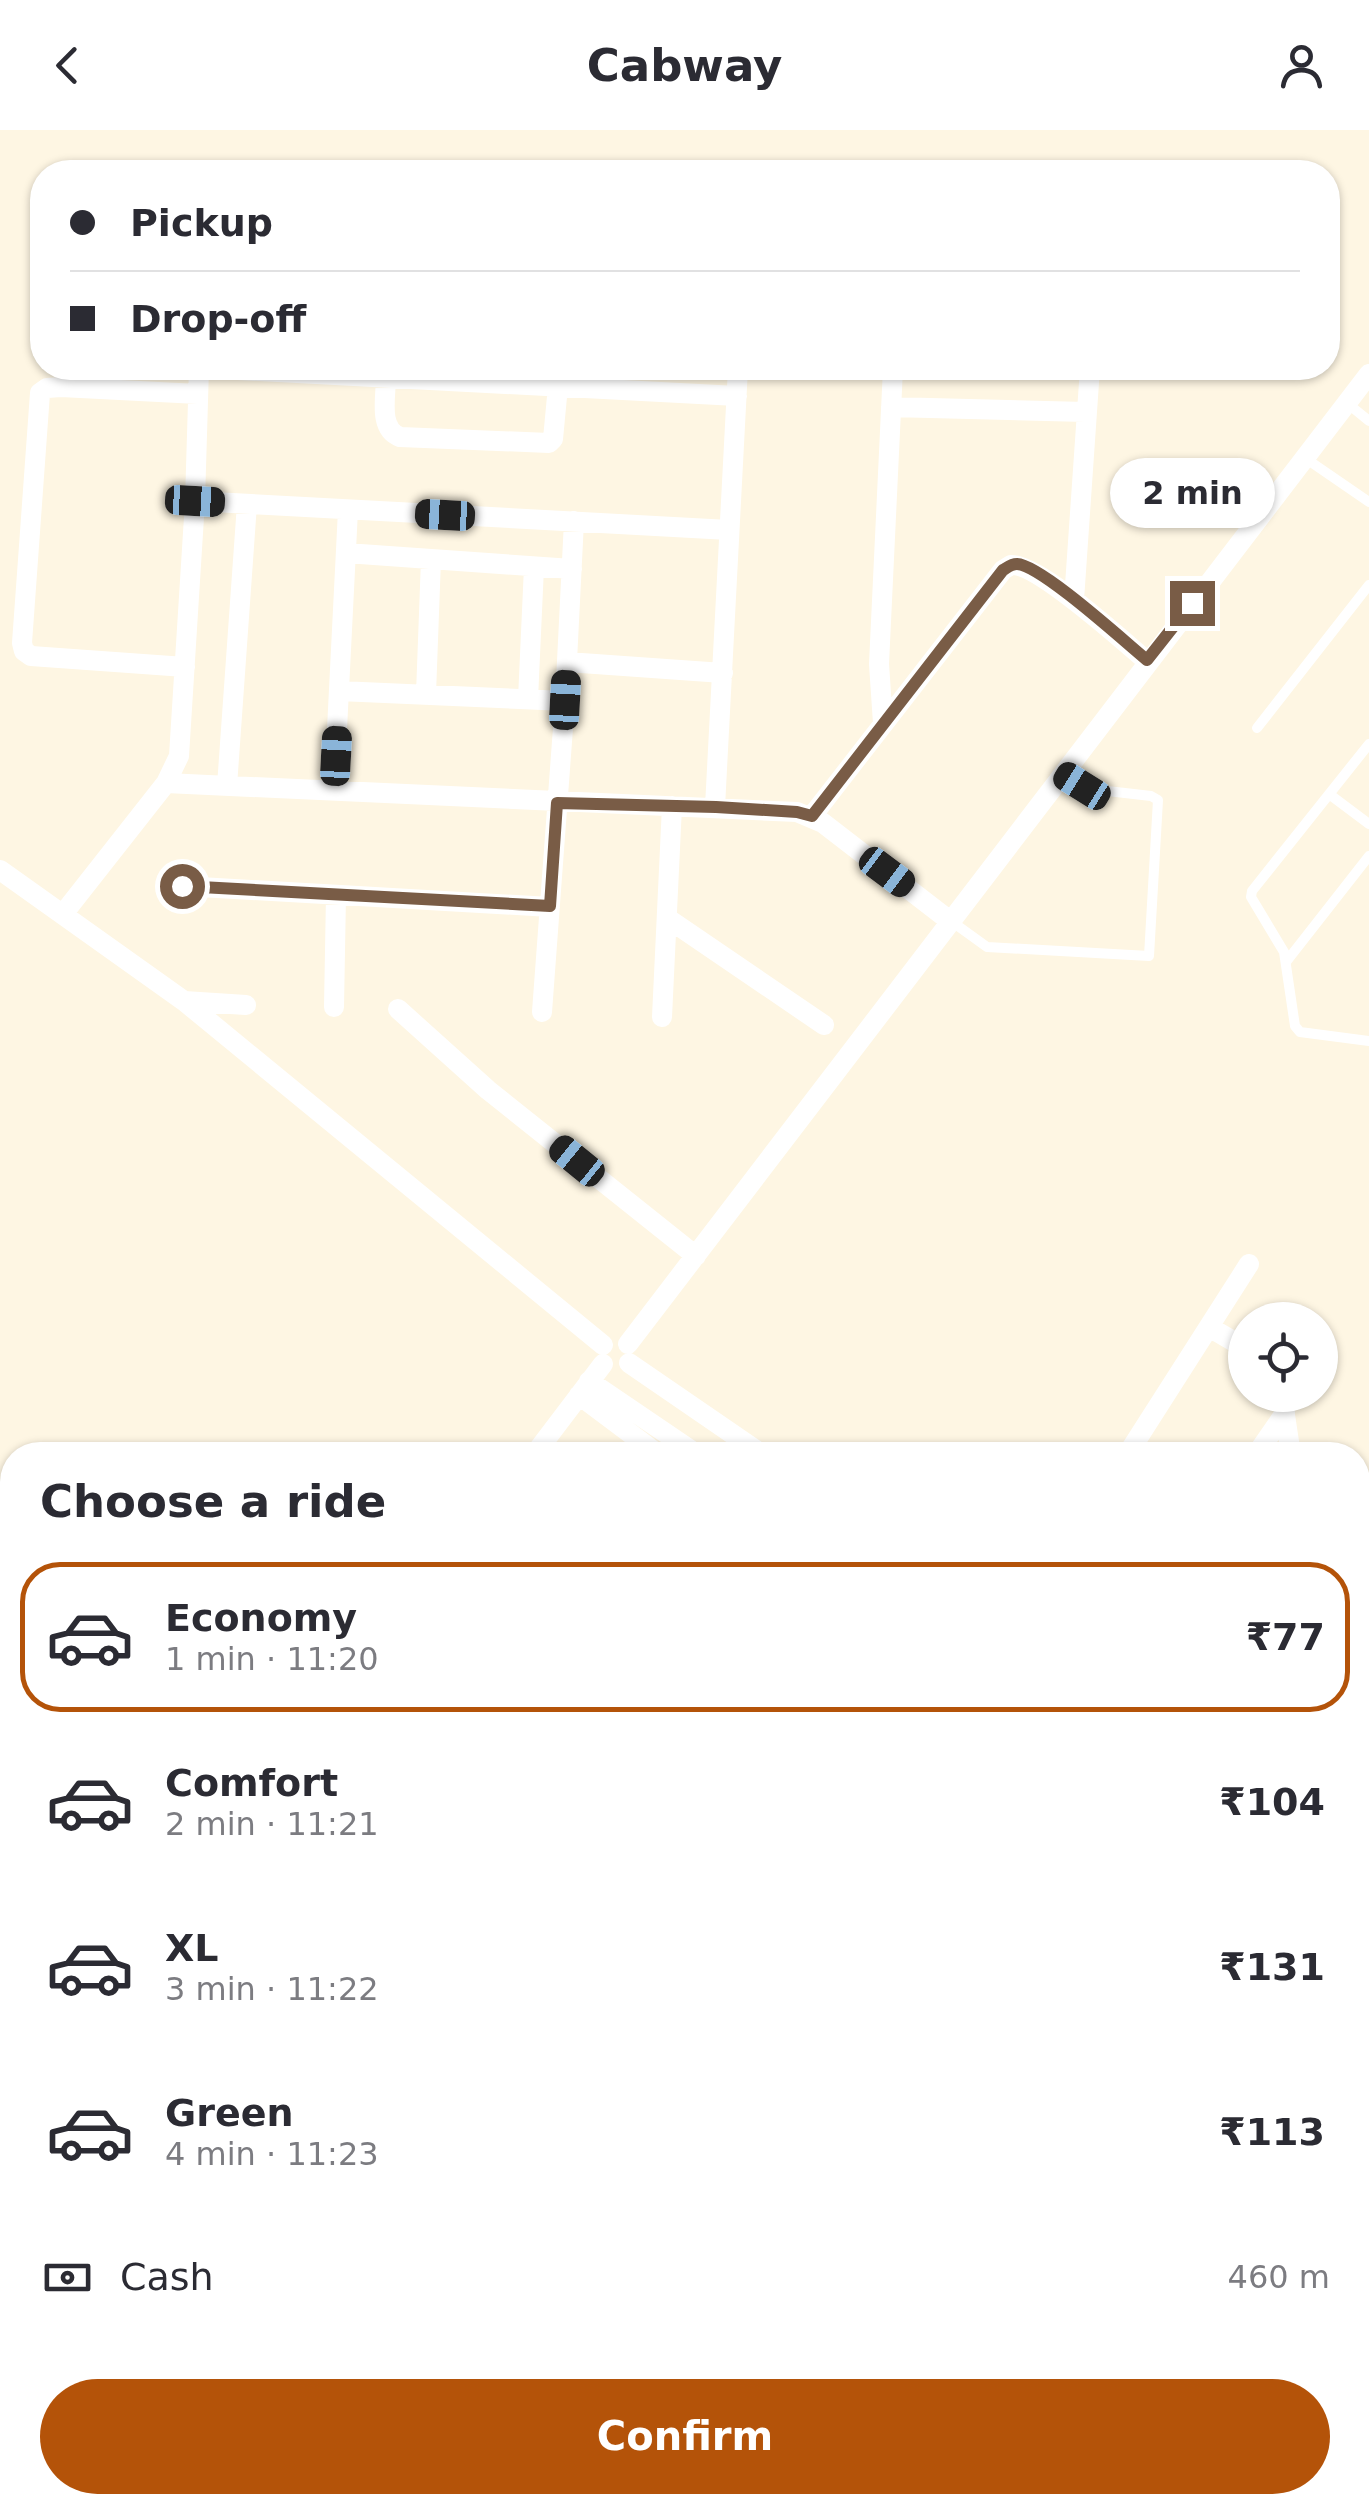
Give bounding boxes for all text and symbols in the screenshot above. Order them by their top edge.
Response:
icon: back [40,38,95,93]
icon: person [1274,38,1329,93]
text: Cabway [587,39,782,92]
text: Pickup [130,201,273,245]
text: Drop-off [130,297,306,341]
callout: 2 min [1110,458,1274,528]
text: 2 min [1142,474,1243,512]
car [164,484,226,518]
car [414,498,476,532]
route end [1170,581,1215,626]
car [548,669,582,731]
car [319,725,353,787]
car [1049,757,1115,815]
car [854,842,920,902]
route start [160,864,205,909]
car [544,1130,610,1192]
map controls [1228,1302,1338,1412]
button: locate [1228,1302,1338,1412]
text: Choose a ride [40,1475,386,1528]
icon: car [45,1592,135,1682]
text: Economy [165,1596,357,1640]
text: ₹77 [1246,1615,1325,1659]
text: 1 min · 11:20 [165,1640,379,1678]
icon: car [45,1757,135,1847]
text: Comfort [165,1761,338,1805]
text: ₹104 [1219,1780,1325,1824]
text: 2 min · 11:21 [165,1805,379,1843]
icon: car [45,1922,135,2012]
text: XL [165,1926,219,1970]
text: ₹131 [1219,1945,1325,1989]
text: 3 min · 11:22 [165,1970,379,2008]
icon: car [45,2087,135,2177]
text: Green [165,2091,294,2135]
text: ₹113 [1219,2110,1325,2154]
text: 4 min · 11:23 [165,2135,379,2173]
icon: cash [40,2250,95,2305]
text: Cash [120,2255,214,2299]
text: 460 m [1228,2258,1330,2296]
button: Confirm [40,2379,1330,2494]

